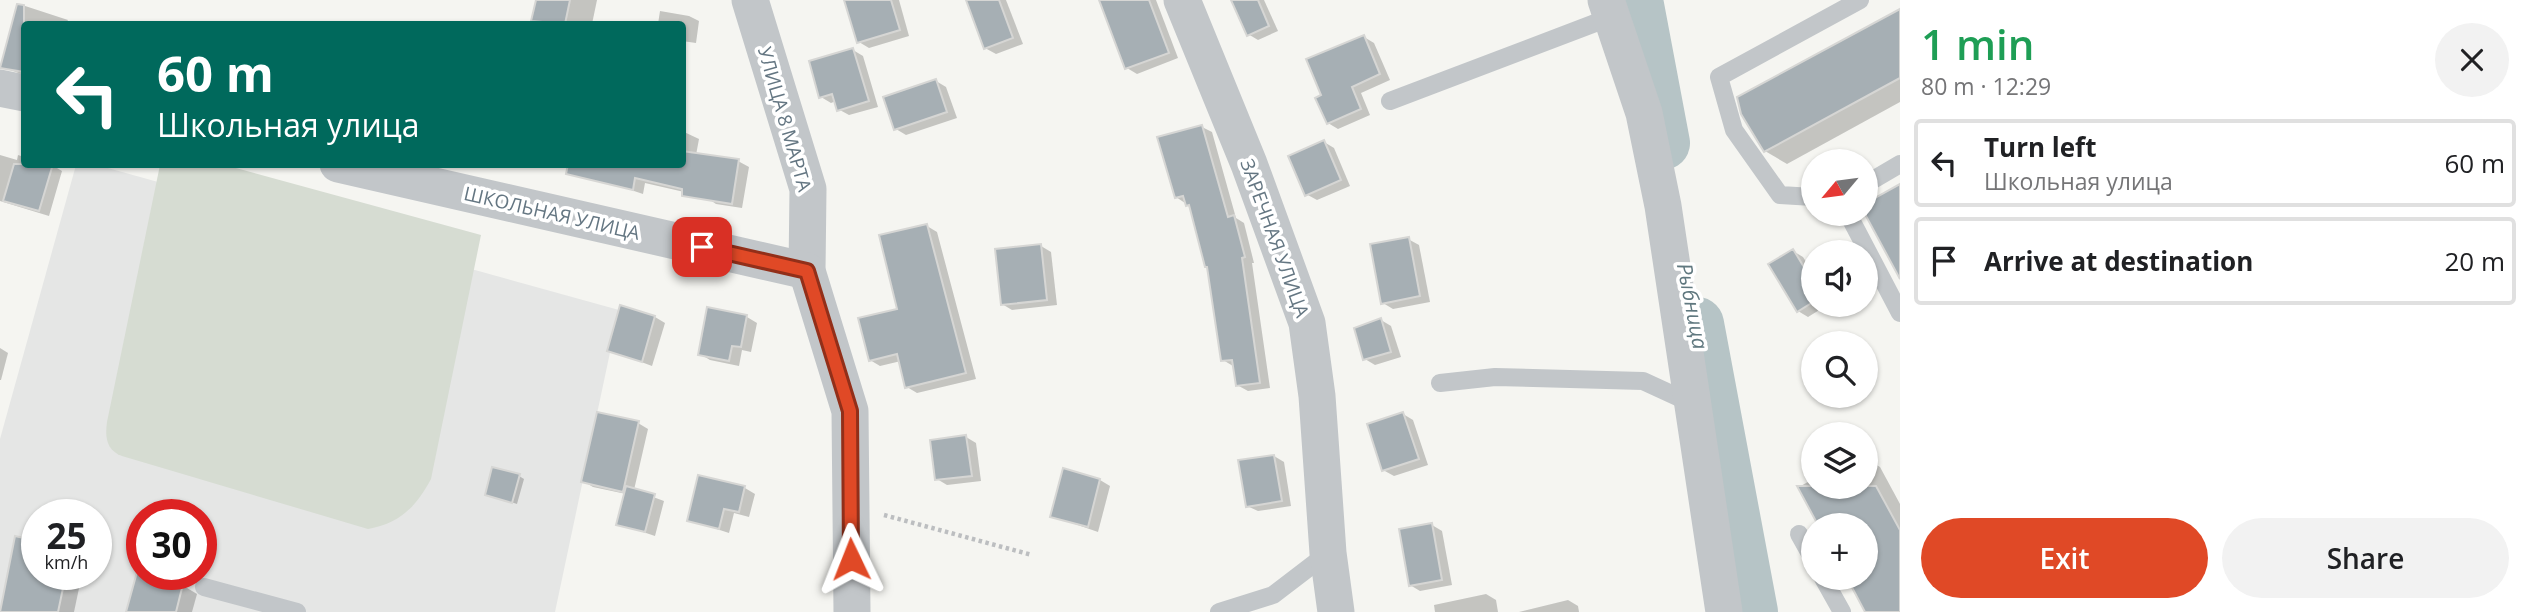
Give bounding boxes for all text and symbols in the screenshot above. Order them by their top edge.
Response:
text: 1 min [1921,15,2034,72]
button: close [2435,23,2509,97]
text: 60 m [157,40,274,106]
street label: УЛИЦА 8 МАРТА [752,44,818,194]
icon: left [42,49,133,140]
text: 80 m · 12:29 [1921,70,2051,102]
text: Школьная улица [157,103,420,146]
text: Turn left [1984,129,2096,165]
icon: left [1925,144,1963,182]
text: 60 m [2444,145,2505,181]
north arrow [1801,149,1878,226]
map controls [1801,149,1878,590]
street label: ЗАРЕЧНАЯ УЛИЦА [1234,155,1316,321]
text: Школьная улица [1984,165,2173,197]
street label: ШКОЛЬНАЯ УЛИЦА [461,180,643,246]
pin [672,217,732,277]
icon: arrive [683,228,721,266]
button: sound [1801,240,1878,317]
icon: arrive [1925,242,1963,280]
text: Arrive at destination [1984,243,2253,279]
text: 20 m [2444,243,2505,279]
water label: Рыбница [1671,260,1715,352]
button: search [1801,331,1878,408]
button: layers [1801,422,1878,499]
speed limit sign: 30 [126,499,217,590]
text: 25 [46,512,87,559]
button: + [1801,513,1878,590]
button: Exit [1921,518,2208,598]
button: Share [2222,518,2509,598]
position arrow [814,522,888,596]
text: km/h [45,550,88,574]

